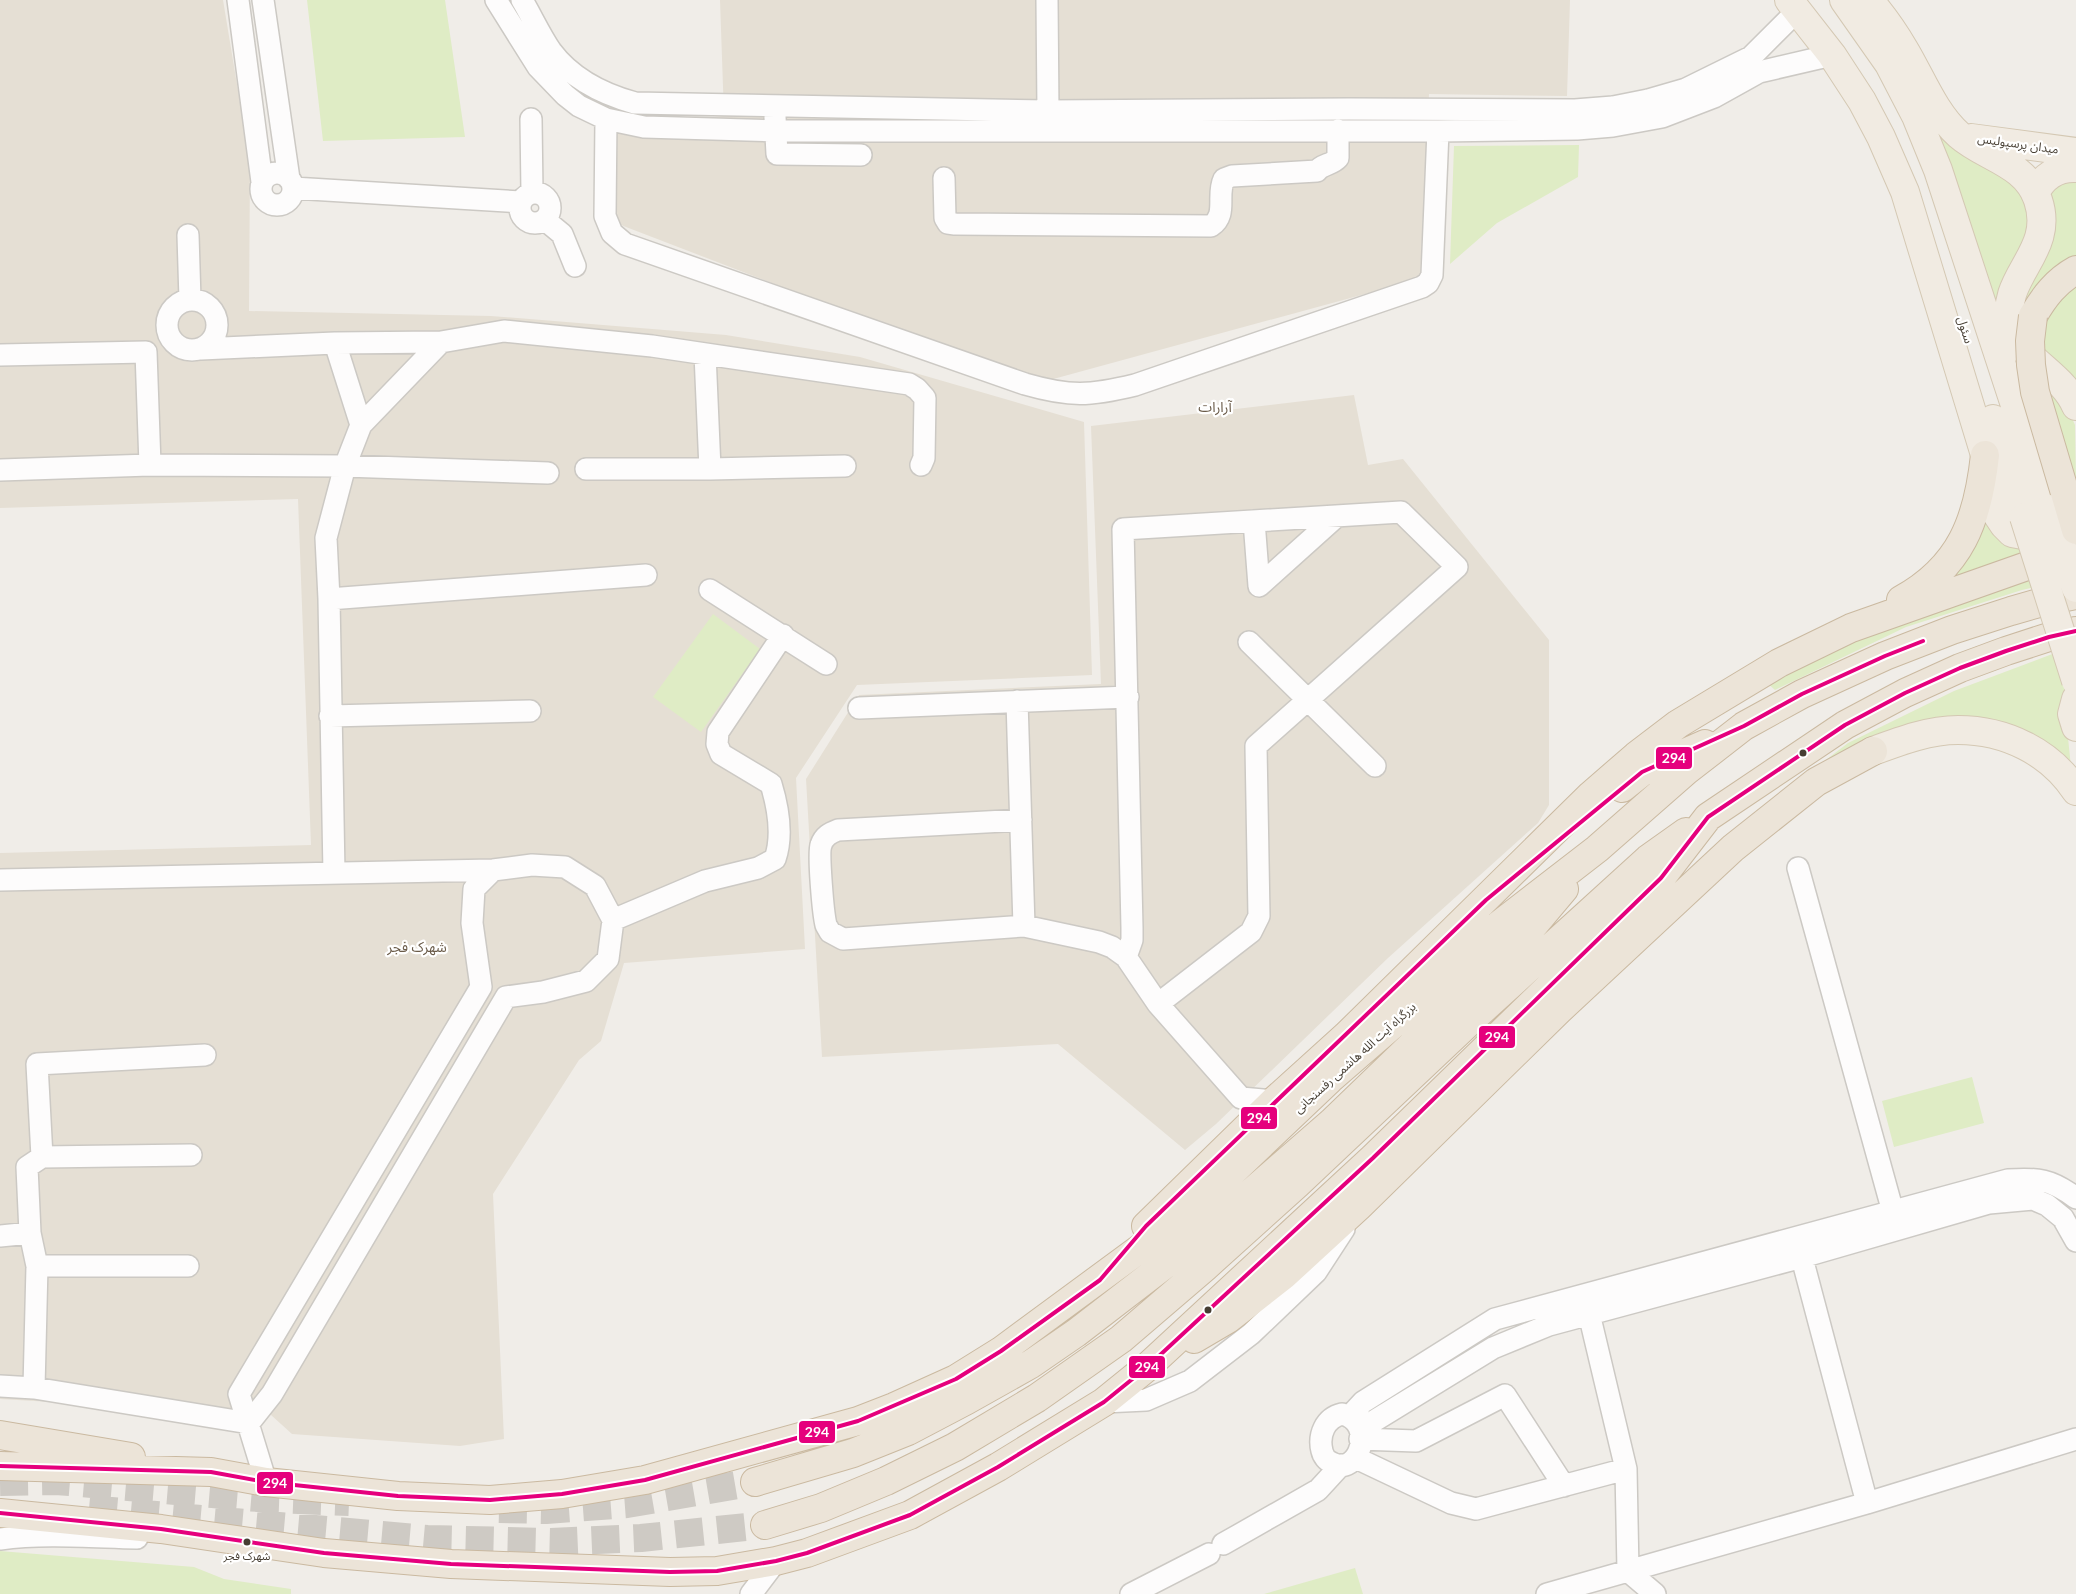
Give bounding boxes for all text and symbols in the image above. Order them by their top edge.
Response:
street label: میدان پرسپولیس [1976,130,2060,158]
street label: سئول [1954,314,1977,345]
district label: آرارات [1198,398,1233,416]
line badge: 294 [1655,746,1693,770]
unlabelled marker [1798,748,1808,758]
text: 294 [1662,749,1686,766]
district label: شهرک فجر [386,938,447,956]
street label: بزرگراه آیت الله هاشمی رفسنجانی [1291,999,1419,1116]
line badge: 294 [1478,1025,1516,1049]
text: 294 [1485,1028,1509,1045]
line badge: 294 [1240,1106,1278,1130]
text: 294 [1247,1109,1271,1126]
unlabelled marker [1203,1305,1213,1315]
line badge: 294 [1128,1355,1166,1379]
text: 294 [1135,1358,1159,1375]
line badge: 294 [798,1420,836,1444]
text: 294 [805,1423,829,1440]
line badge: 294 [256,1471,294,1495]
text: 294 [263,1474,287,1491]
marker: شهرک فجر [242,1537,252,1547]
place label: شهرک فجر [223,1549,271,1563]

